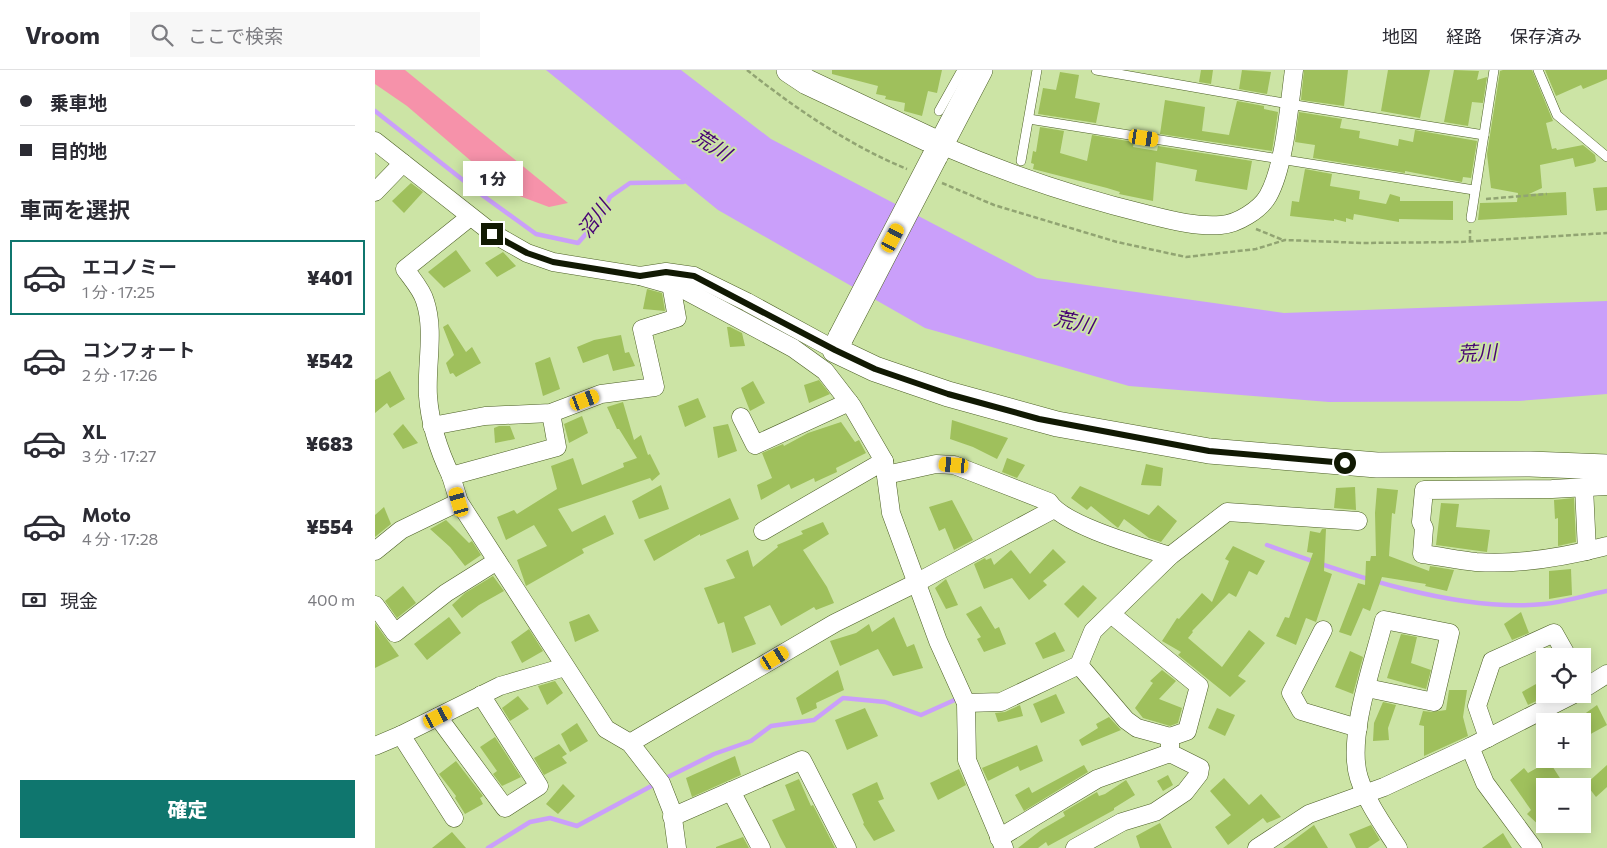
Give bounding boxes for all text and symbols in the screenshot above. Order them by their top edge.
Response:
search box [130,12,480,57]
text: Vroom [25,20,100,49]
icon: search [148,21,176,49]
text: ここで検索 [188,24,283,47]
text: 地図 [1382,25,1418,47]
text: 経路 [1446,25,1482,47]
text: 保存済み [1510,25,1582,47]
text: 乗車地 [50,91,107,114]
water label: 荒川 [689,123,738,166]
car [1128,128,1159,148]
text: 目的地 [50,139,107,162]
callout: 1 分 [462,161,522,196]
text: 1 分 [480,169,506,188]
water label: 沼川 [572,194,616,242]
text: 車両を選択 [20,196,130,223]
car [879,221,906,255]
route end [481,223,503,245]
icon: car [22,255,67,300]
text: エコノミー [82,255,177,278]
text: ¥401 [307,266,353,289]
text: 1 分 · 17:25 [82,282,155,301]
water label: 荒川 [1052,305,1098,338]
icon: car [22,338,67,383]
text: コンフォート [82,338,195,361]
water label: 荒川 [1456,339,1500,365]
text: ¥542 [306,349,353,372]
text: 2 分 · 17:26 [82,365,157,384]
car [568,388,601,412]
text: XL [82,420,107,443]
icon: car [22,421,67,466]
text: ¥683 [306,432,353,455]
text: 3 分 · 17:27 [82,446,156,465]
route start [1334,452,1356,474]
car [938,456,969,474]
car [447,486,470,518]
text: Moto [82,503,131,526]
icon: car [22,504,67,549]
text: ¥554 [306,515,353,538]
text: 4 分 · 17:28 [82,529,158,548]
icon: cash [20,586,48,614]
text: 現金 [60,589,98,612]
text: 400 m [307,590,355,609]
car [758,644,791,672]
map controls [1536,648,1591,833]
button: locate [1536,648,1591,703]
car [421,704,454,730]
button: + [1536,713,1591,768]
button: − [1536,778,1591,833]
button: 確定 [20,780,355,838]

